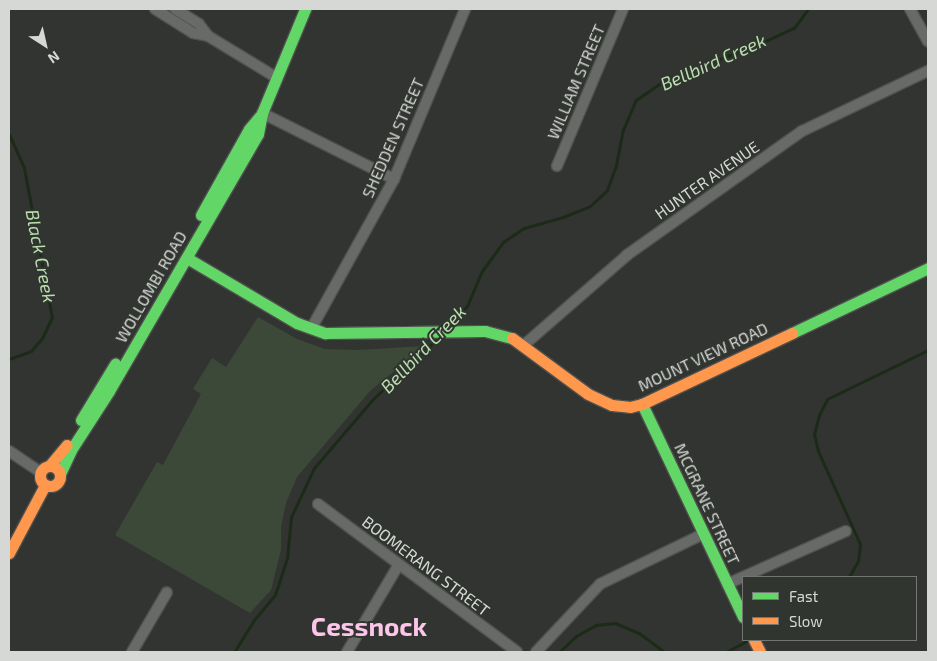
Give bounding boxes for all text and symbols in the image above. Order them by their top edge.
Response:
north arrow [20,20,70,70]
street label: WILLIAM STREET [543,22,609,142]
water label: Bellbird Creek [657,29,769,95]
text: N [45,48,63,68]
street label: SHEDDEN STREET [358,75,428,201]
street label: HUNTER AVENUE [651,137,763,223]
water label: Black Creek [21,207,61,305]
street label: WOLLOMBI ROAD [111,228,191,346]
water label: Bellbird Creek [376,301,470,397]
street label: MOUNT VIEW ROAD [634,318,772,396]
street label: MCGRANE STREET [670,440,744,568]
street label: BOOMERANG STREET [359,512,493,620]
legend [742,576,917,641]
text: Fast [789,587,818,605]
district label: Cessnock [311,610,427,642]
text: Slow [789,612,823,630]

